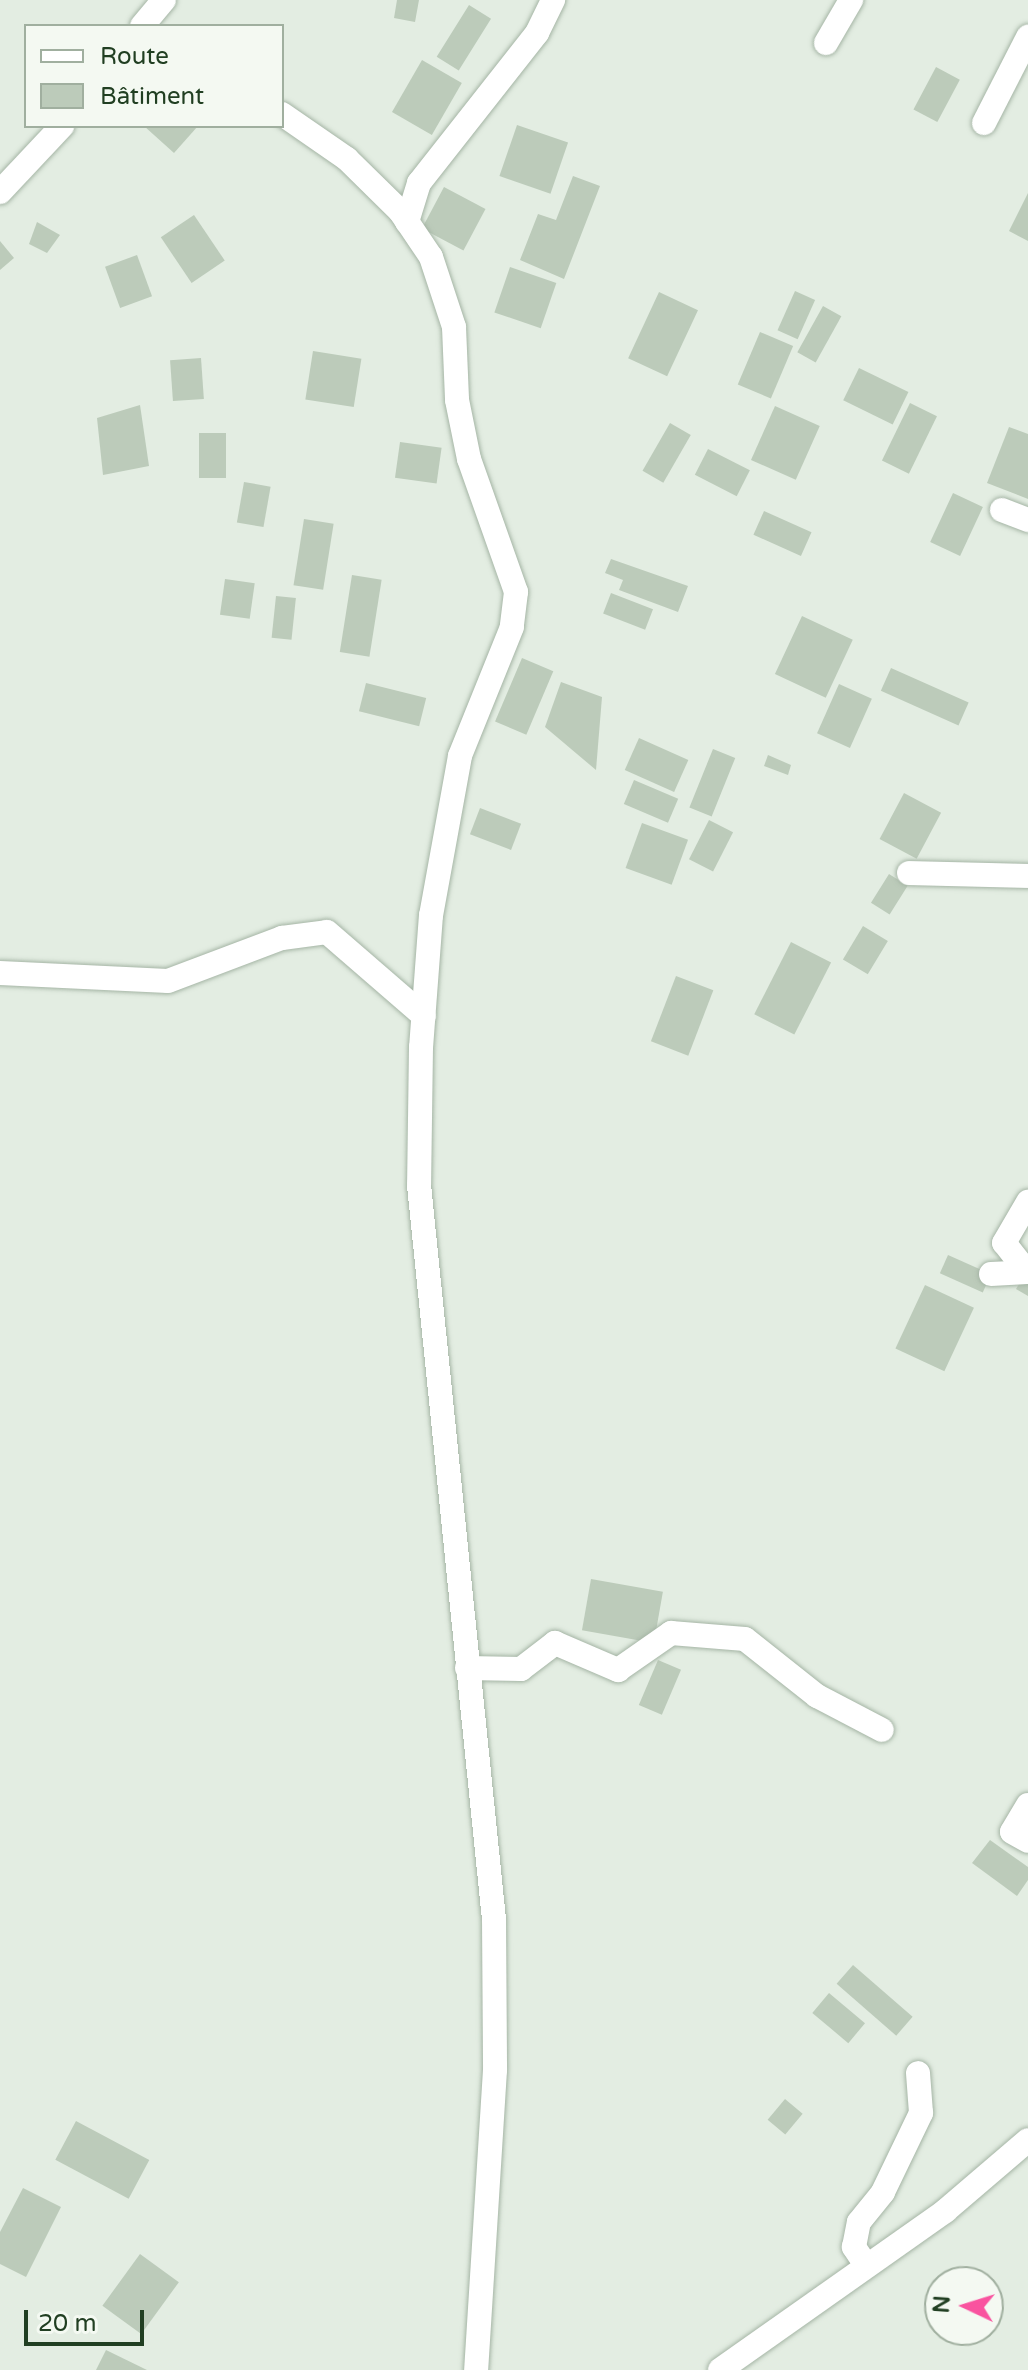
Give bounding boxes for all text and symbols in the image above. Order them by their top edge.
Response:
legend [24,24,284,128]
text: Route [100,42,169,71]
text: Bâtiment [100,82,204,111]
north arrow [924,2266,1004,2346]
scale bar [28,2294,148,2344]
text: N [928,2295,956,2314]
text: 20 m [38,2309,96,2338]

